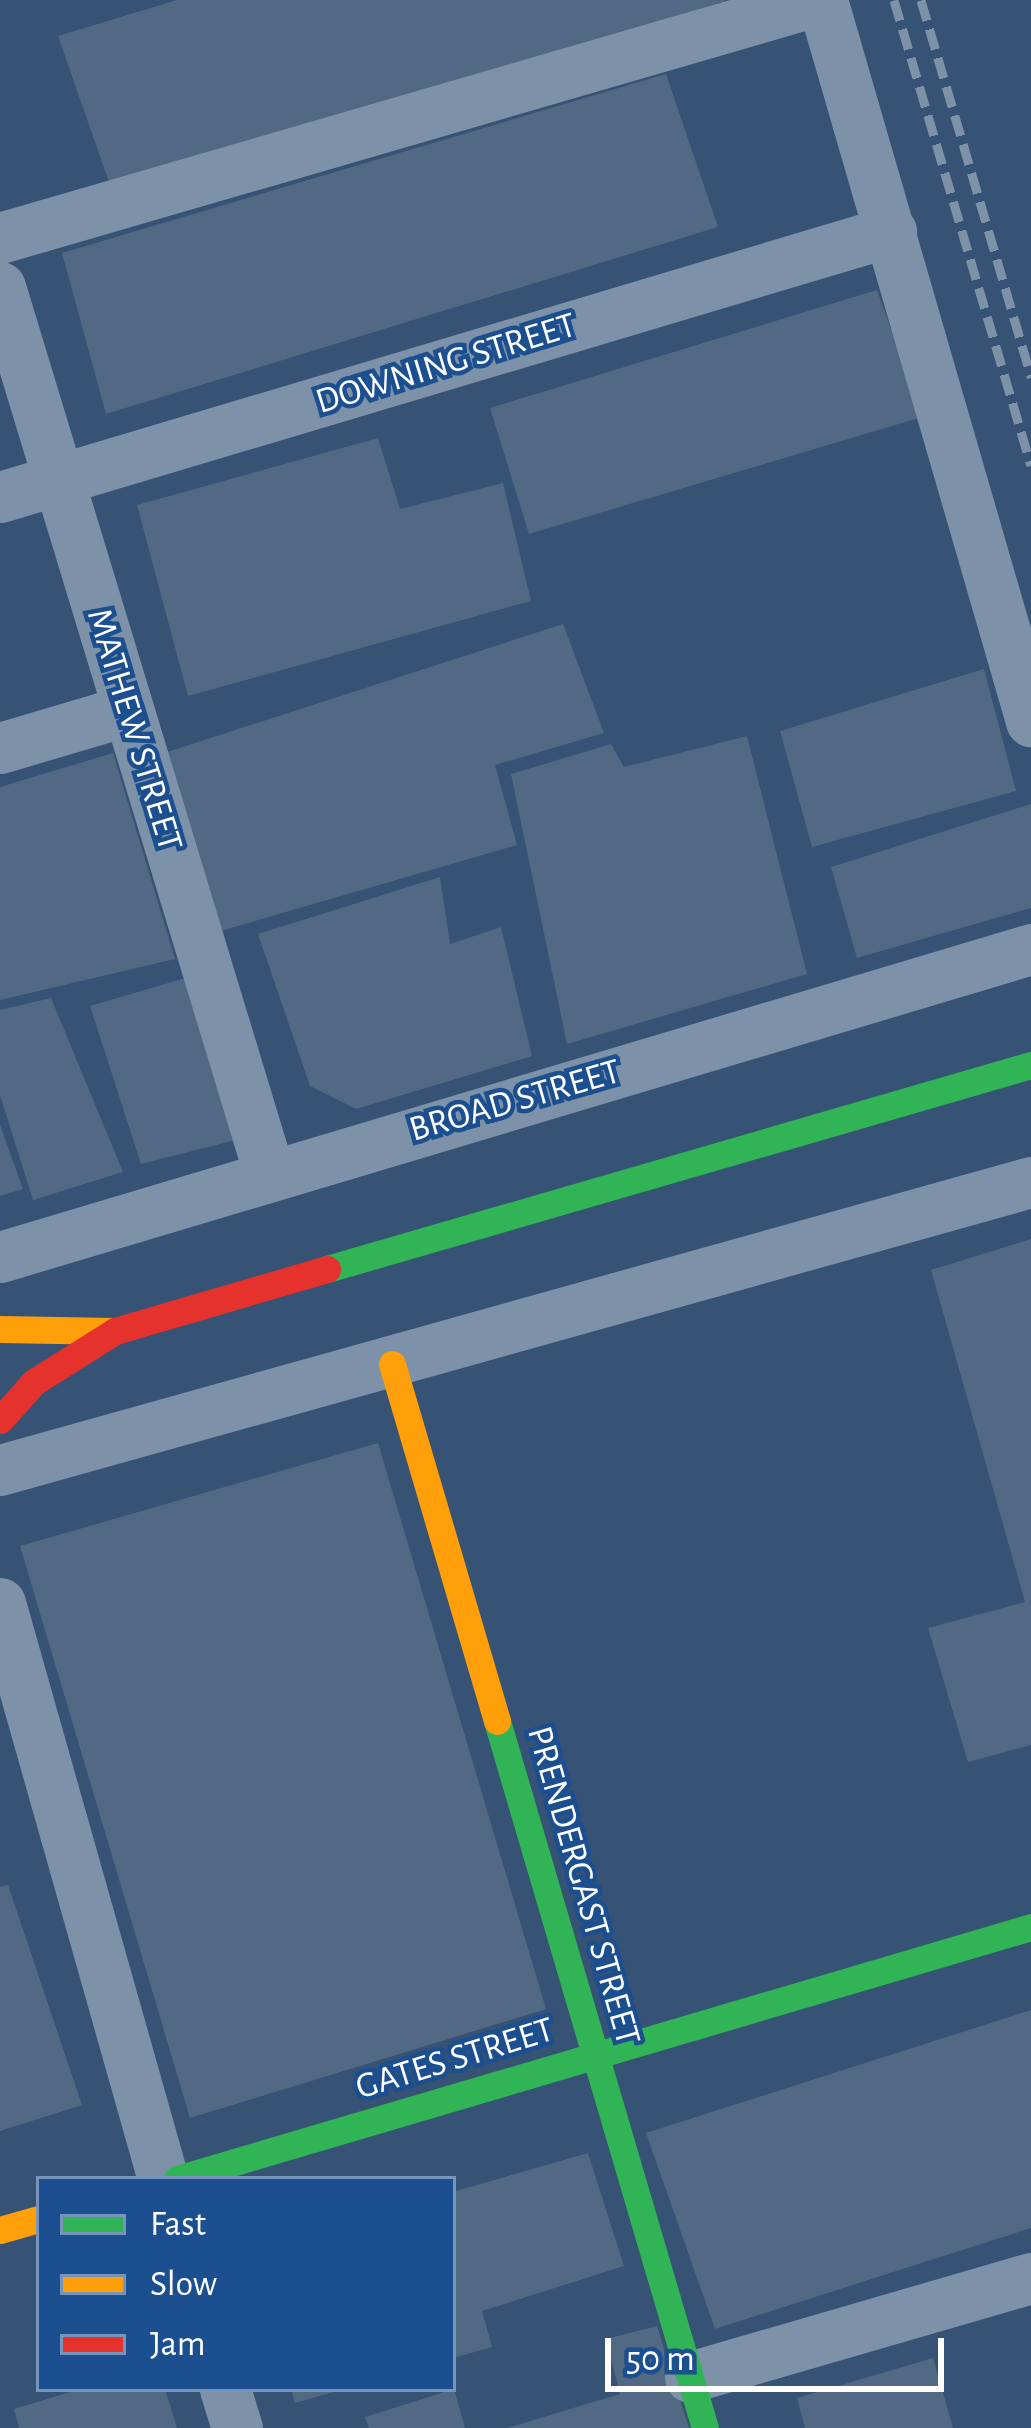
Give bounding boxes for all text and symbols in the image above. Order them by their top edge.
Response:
street label: DOWNING STREET [311,304,581,424]
street label: MATHEW STREET [77,604,191,856]
street label: BROAD STREET [404,1050,626,1152]
street label: PRENDERGAST STREET [517,1722,649,2050]
street label: GATES STREET [351,2008,559,2110]
legend [36,2176,456,2392]
text: Fast [150,2206,206,2242]
text: Slow [150,2266,217,2302]
scale bar [611,2314,950,2388]
text: Jam [150,2326,206,2362]
text: 50 m [626,2341,695,2377]

